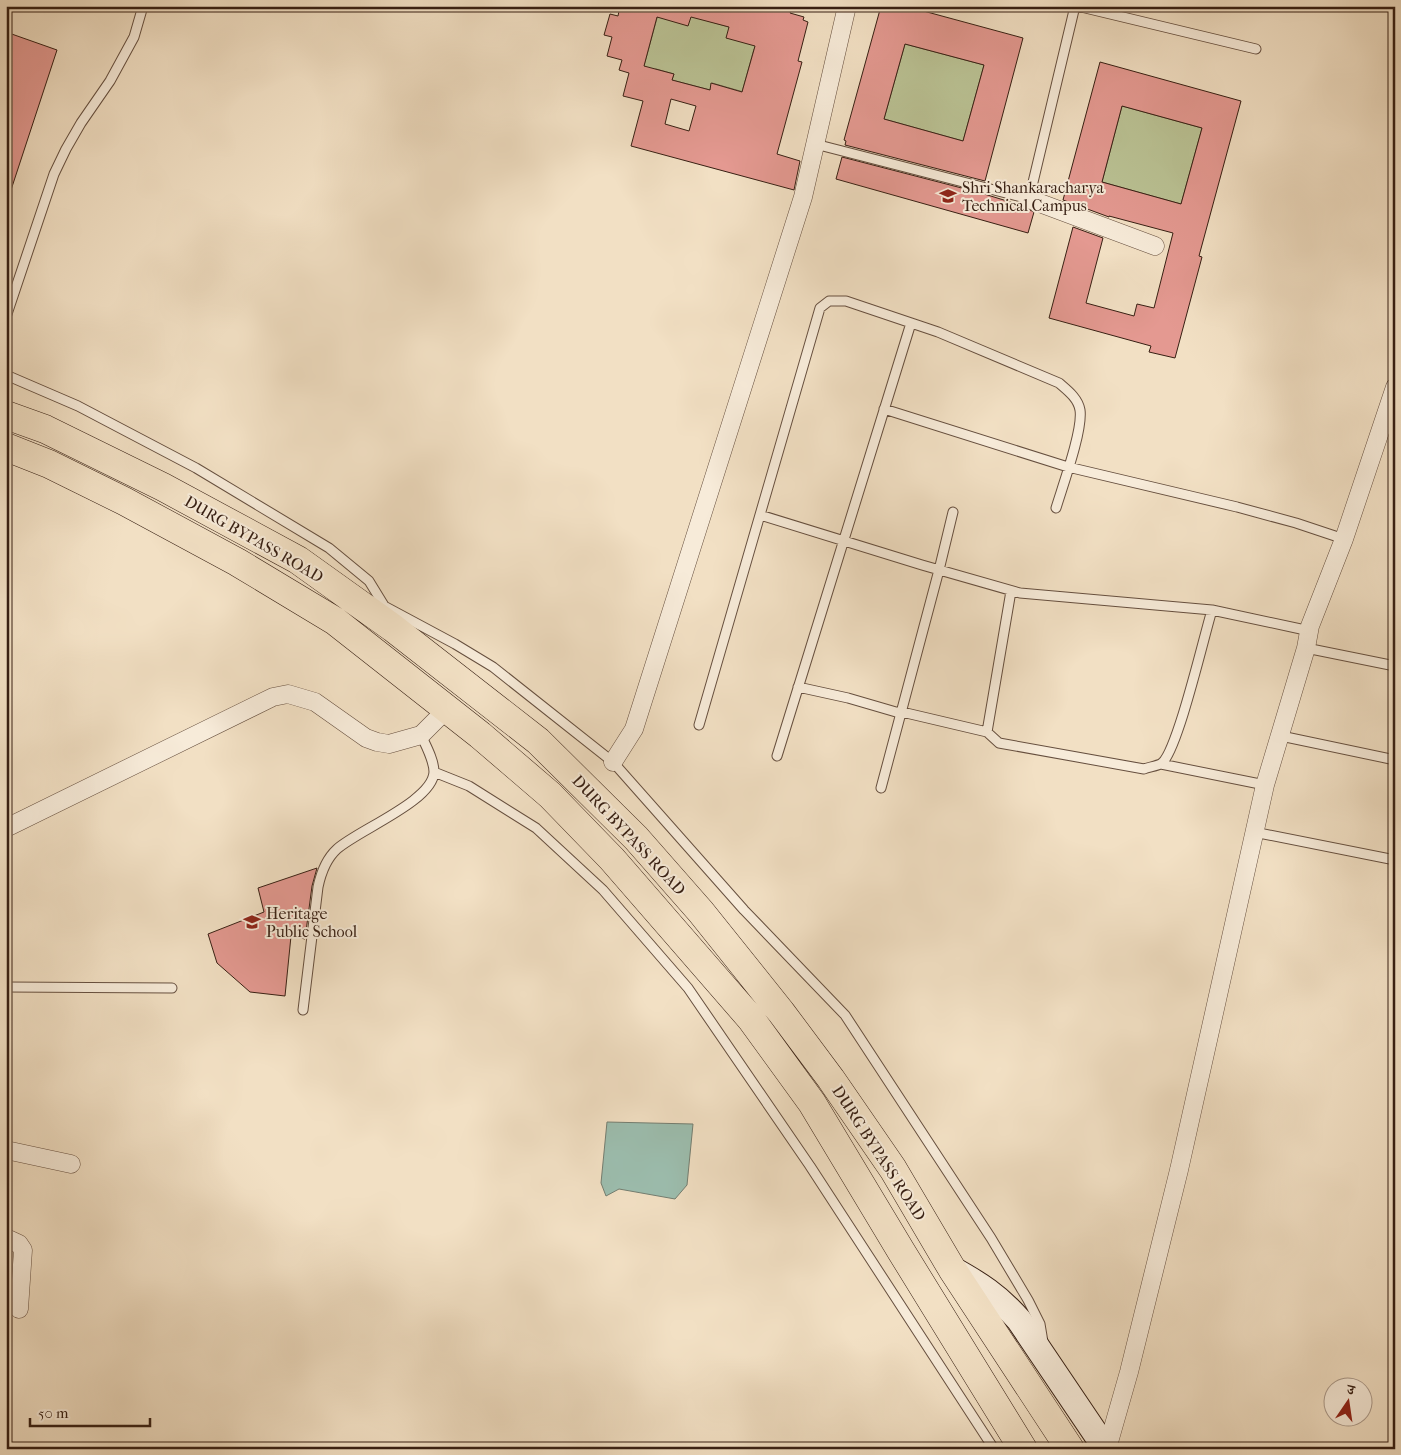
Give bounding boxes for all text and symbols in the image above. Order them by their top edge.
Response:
place label: Shri Shankaracharya Technical Campus [962,178,1104,215]
school or university icon: Shri Shankaracharya Technical Campus [938,186,958,206]
street label: DURG BYPASS ROAD [181,491,327,587]
street label: DURG BYPASS ROAD [568,771,690,899]
place label: Heritage Public School [266,904,358,941]
school or university icon: Heritage Public School [242,912,262,932]
street label: DURG BYPASS ROAD [828,1082,930,1224]
north arrow [1324,1378,1374,1428]
text: उ [1344,1381,1357,1399]
scale bar [30,1395,150,1427]
text: 50 m [38,1404,69,1422]

